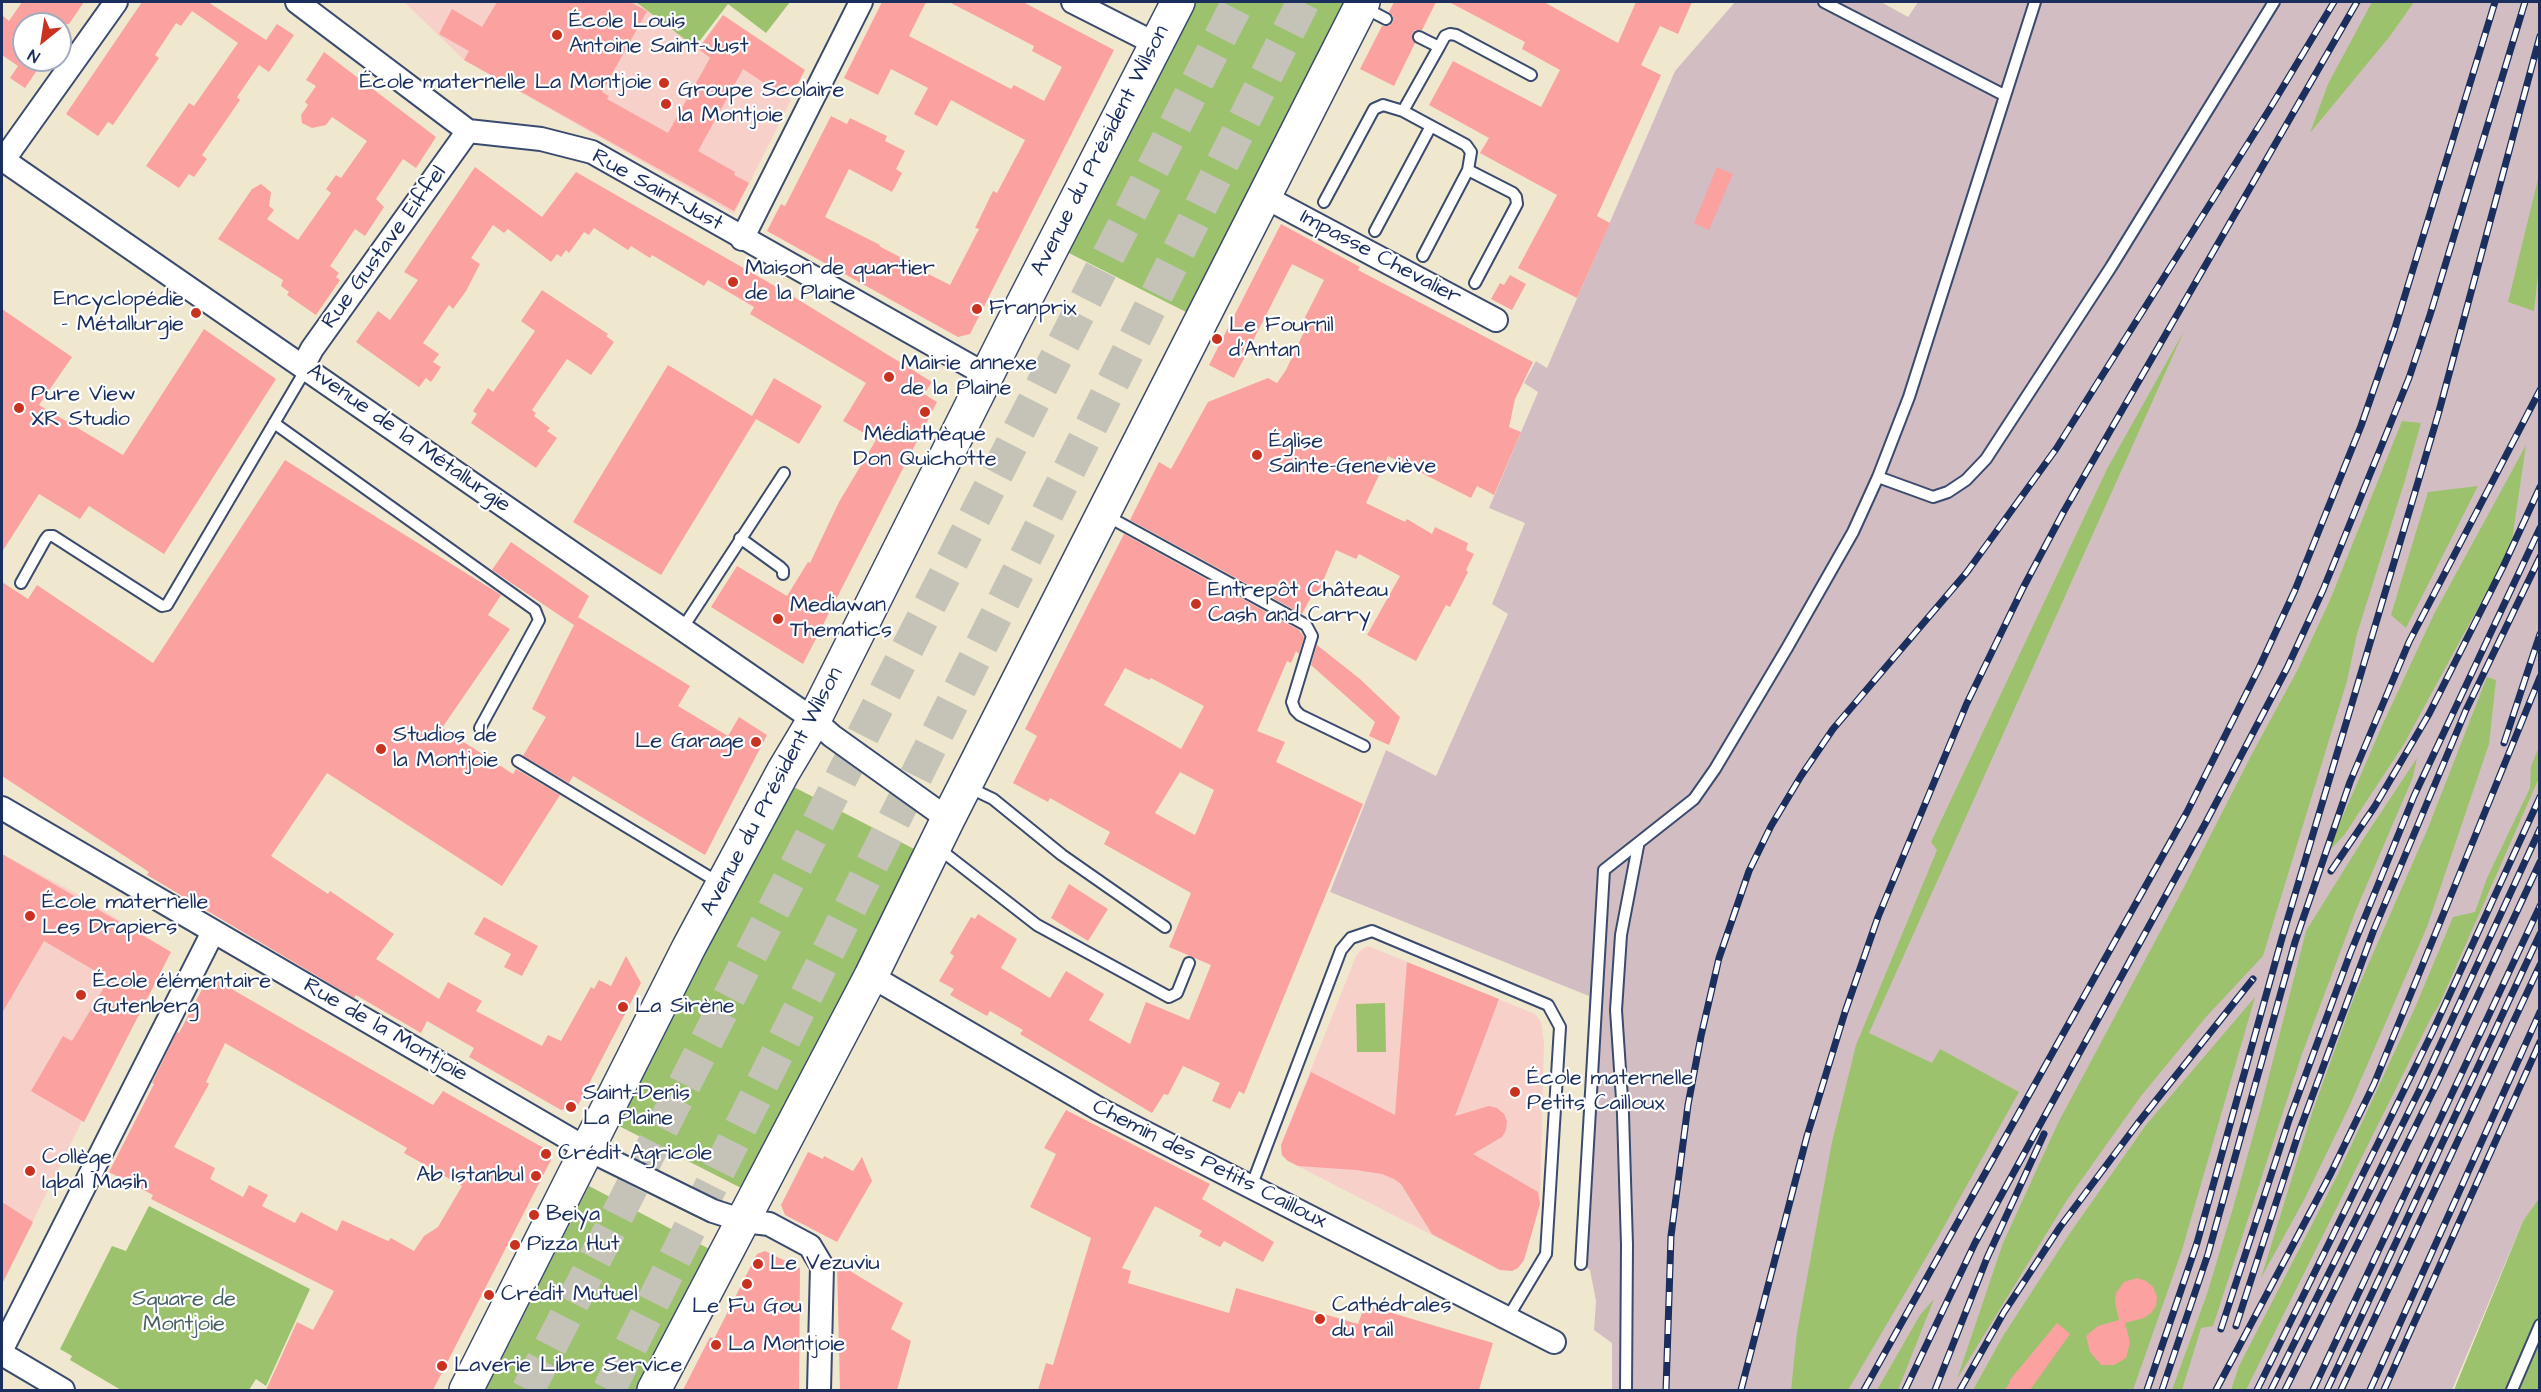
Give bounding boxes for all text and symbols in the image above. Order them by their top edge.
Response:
place label: École Louis Antoine Saint-Just [569,9,749,60]
north arrow [12,12,72,72]
street label: Avenue du Président Wilson [1026,21,1176,281]
marker: École Louis Antoine Saint-Just [550,28,564,42]
text: N [24,44,44,68]
place label: École maternelle La Montjoie [360,70,652,96]
marker: École maternelle La Montjoie [657,76,671,90]
place label: Groupe Scolaire la Montjoie [678,78,844,130]
marker: Groupe Scolaire la Montjoie [659,97,673,111]
street label: Rue Saint-Just [587,144,727,238]
street label: Rue Gustave Eiffel [317,161,453,335]
street label: Impasse Chevalier [1295,204,1465,312]
place label: Maison de quartier de la Plaine [745,256,935,308]
marker: Maison de quartier de la Plaine [726,275,740,289]
place label: Encyclopédie - Métallurgie [54,287,184,338]
place label: Franprix [989,296,1077,322]
marker: Franprix [970,302,984,316]
marker: Encyclopédie - Métallurgie [189,306,203,320]
place label: Le Fournil d'Antan [1229,313,1334,364]
marker: Le Fournil d'Antan [1210,332,1224,346]
place label: Mairie annexe de la Plaine [901,351,1037,402]
street label: Avenue de la Métallurgie [301,359,515,519]
marker: Mairie annexe de la Plaine [882,370,896,384]
place label: Pure View XR Studio [31,382,136,434]
marker: Pure View XR Studio [12,401,26,415]
marker: Médiathèque Don Quichotte [918,405,932,419]
place label: Médiathèque Don Quichotte [853,422,997,474]
place label: Église Sainte-Geneviève [1269,429,1436,481]
marker: Église Sainte-Geneviève [1250,448,1264,462]
place label: Entrepôt Château Cash and Carry [1208,578,1388,630]
place label: Mediawan Thematics [790,593,892,644]
marker: Entrepôt Château Cash and Carry [1189,597,1203,611]
marker: Mediawan Thematics [771,612,785,626]
street label: Avenue du Président Wilson [696,663,850,921]
place label: Studios de la Montjoie [393,723,498,774]
place label: Le Garage [635,729,744,755]
marker: Le Garage [749,735,763,749]
marker: Studios de la Montjoie [374,742,388,756]
place label: École maternelle Les Drapiers [42,890,208,942]
marker: École maternelle Les Drapiers [23,909,37,923]
place label: École élémentaire Gutenberg [93,969,271,1020]
street label: Rue de la Montjoie [298,973,472,1089]
marker: École élémentaire Gutenberg [74,988,88,1002]
place label: La Sirène [635,994,735,1020]
marker: La Sirène [616,1000,630,1014]
place label: École maternelle Petits Cailloux [1527,1066,1693,1118]
place label: Saint-Denis La Plaine [583,1081,690,1132]
marker: École maternelle Petits Cailloux [1508,1085,1522,1099]
street label: Chemin des Petits Cailloux [1087,1094,1331,1236]
marker: Saint-Denis La Plaine [564,1100,578,1114]
place label: Crédit Agricole [558,1141,712,1167]
place label: Collège Iqbal Masih [42,1145,147,1196]
marker: Crédit Agricole [539,1147,553,1161]
place label: Ab Istanbul [416,1163,524,1189]
marker: Collège Iqbal Masih [23,1164,37,1178]
marker: Ab Istanbul [529,1169,543,1183]
place label: Beiya [546,1202,600,1228]
marker: Beiya [527,1208,541,1222]
place label: Pizza Hut [527,1232,620,1258]
marker: Pizza Hut [508,1238,522,1252]
place label: Le Vezuviu [770,1251,880,1277]
marker: Le Vezuviu [751,1257,765,1271]
marker: Le Fu Gou [740,1277,754,1291]
place label: Crédit Mutuel [501,1282,638,1308]
park label: Square de Montjoie [132,1287,236,1338]
marker: Crédit Mutuel [482,1288,496,1302]
place label: Cathédrales du rail [1332,1293,1451,1344]
place label: Le Fu Gou [692,1294,802,1320]
marker: Cathédrales du rail [1313,1312,1327,1326]
place label: La Montjoie [728,1332,845,1358]
marker: La Montjoie [709,1338,723,1352]
place label: Laverie Libre Service [454,1353,682,1379]
marker: Laverie Libre Service [435,1359,449,1373]

